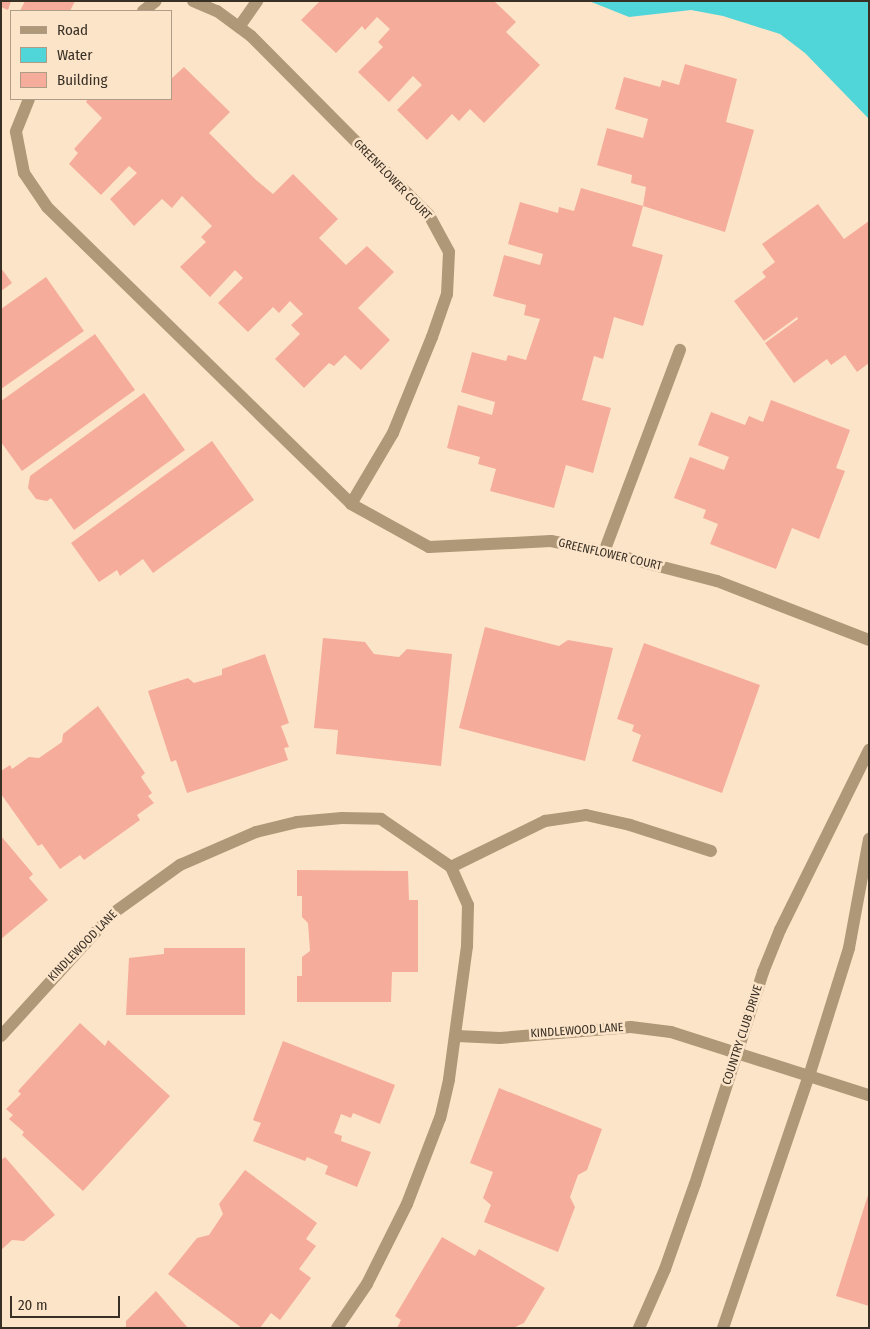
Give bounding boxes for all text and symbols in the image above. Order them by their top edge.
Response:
legend [10,10,172,100]
text: Road [57,21,88,39]
text: Water [57,46,92,64]
text: Building [57,71,108,89]
street label: GREENFLOWER COURT [350,137,434,223]
street label: GREENFLOWER COURT [557,536,663,574]
street label: KINDLEWOOD LANE [45,908,121,984]
street label: COUNTRY CLUB DRIVE [720,983,766,1087]
street label: KINDLEWOOD LANE [530,1021,624,1041]
scale bar [12,1286,122,1318]
text: 20 m [18,1296,48,1314]

